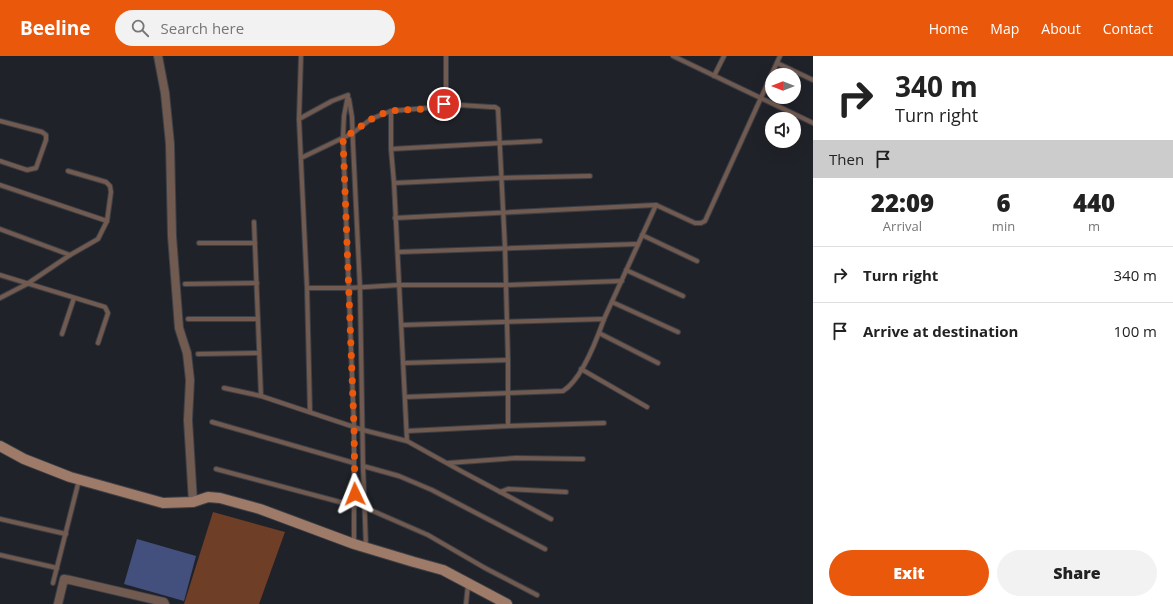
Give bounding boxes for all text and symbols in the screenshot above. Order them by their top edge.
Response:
search box [115,10,395,46]
text: Beeline [20,15,91,41]
icon: search [129,17,151,39]
text: Search here [161,18,244,38]
text: Home [929,19,968,38]
text: Map [990,19,1019,38]
text: About [1041,19,1081,38]
text: Contact [1103,19,1153,38]
text: 340 m [895,67,978,105]
north arrow [765,68,801,104]
map controls [765,68,801,148]
icon: right [829,72,881,124]
pin [427,87,461,121]
icon: arrive [433,93,455,115]
text: Turn right [895,103,978,127]
button: sound [765,112,801,148]
icon: arrive [872,148,894,170]
text: Then [829,149,864,169]
text: 22:09 [871,186,934,219]
text: 6 [996,186,1011,219]
text: 440 [1073,186,1115,219]
text: Arrival [883,217,922,235]
text: min [992,217,1015,235]
text: m [1088,217,1100,235]
icon: right [829,264,851,286]
text: Turn right [863,265,938,285]
text: 340 m [1113,265,1157,285]
icon: arrive [829,320,851,342]
text: Arrive at destination [863,321,1018,341]
text: 100 m [1113,321,1157,341]
position arrow [334,473,376,515]
button: Exit [829,550,989,596]
button: Share [997,550,1157,596]

